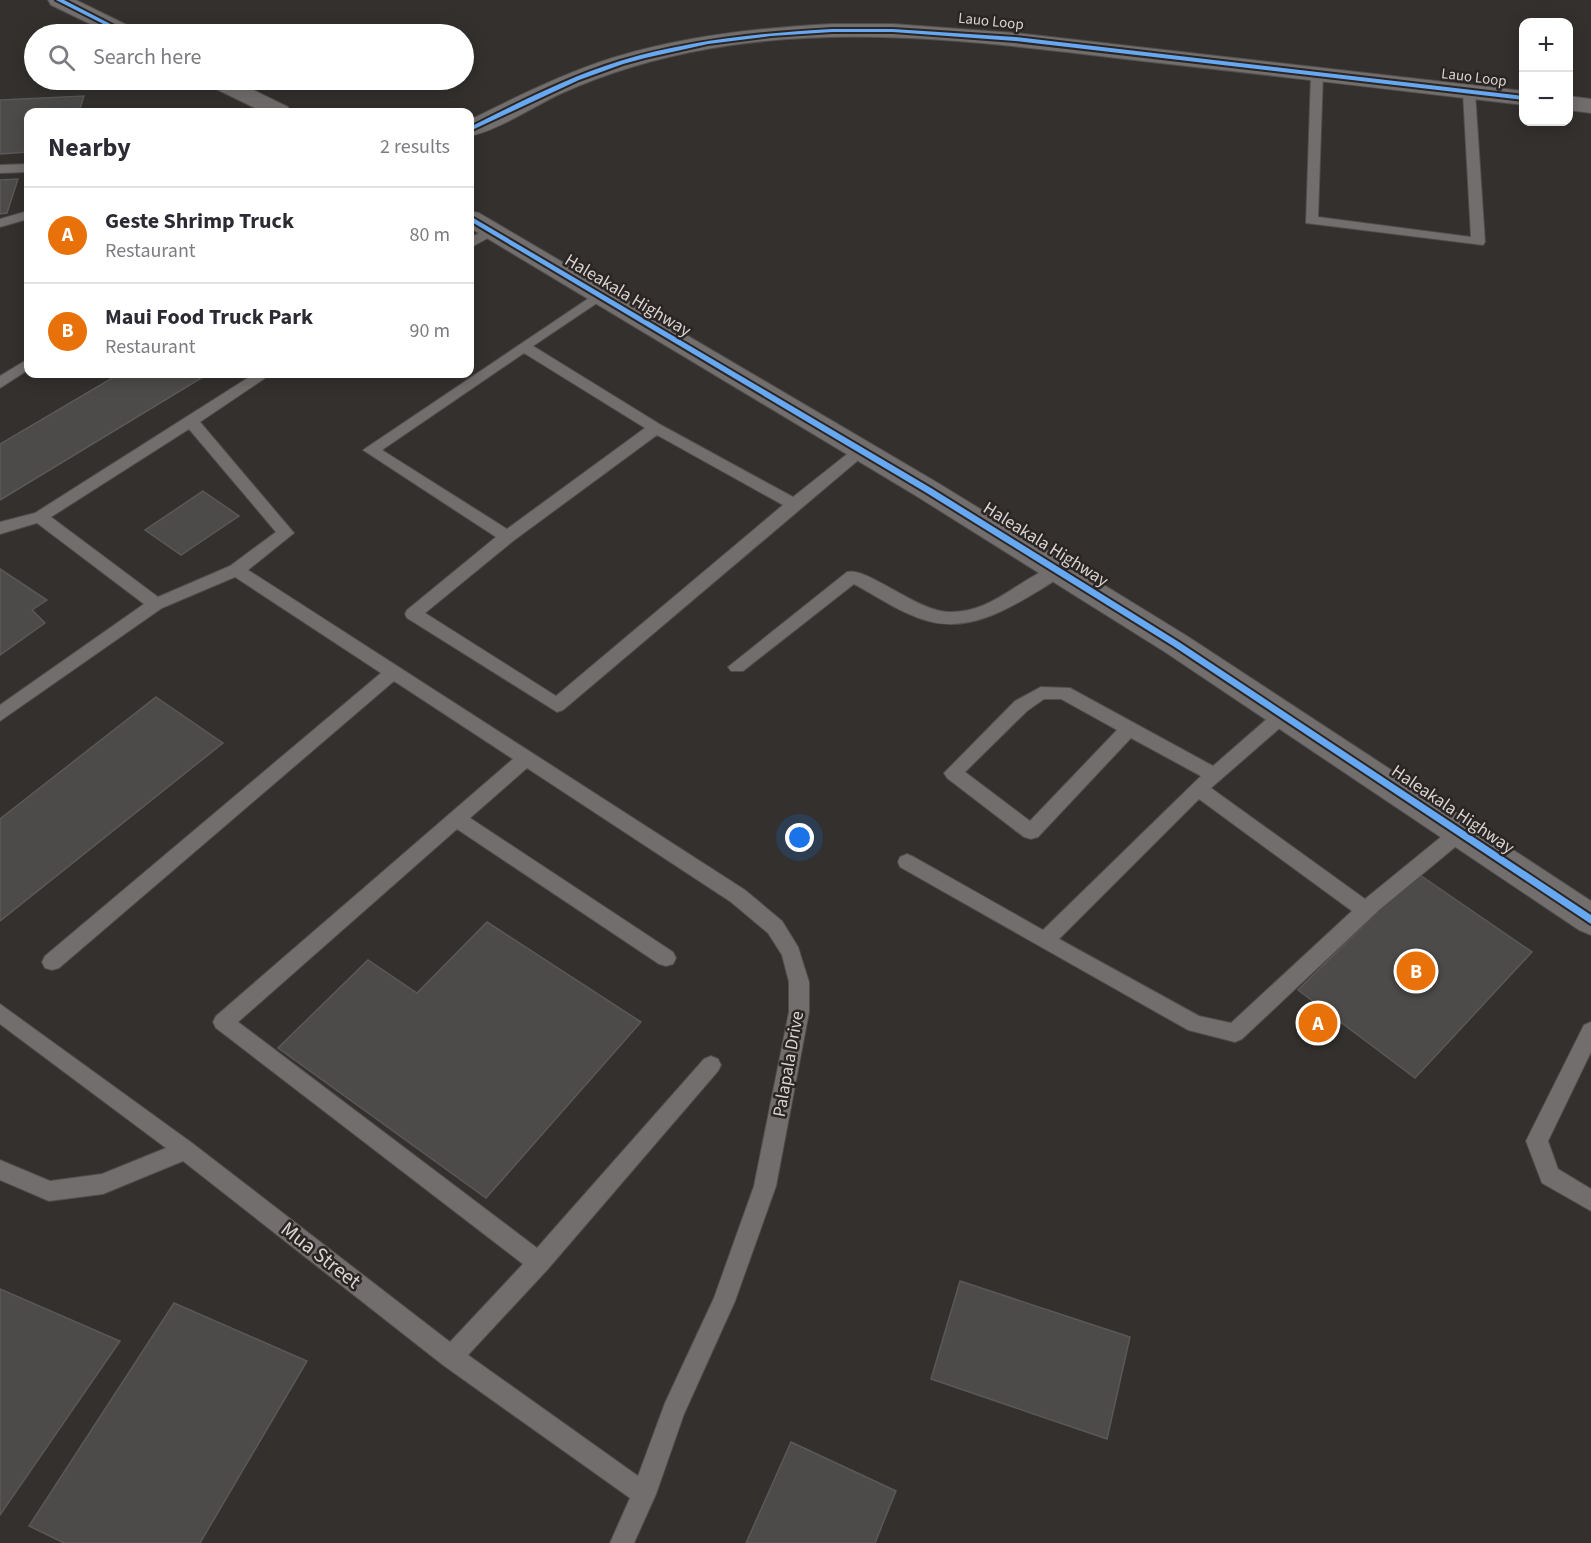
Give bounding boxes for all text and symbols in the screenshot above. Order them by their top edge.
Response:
street label: Lauo Loop [957,8,1025,35]
map controls [1519,18,1573,126]
button: + [1519,18,1573,72]
search box [24,24,474,90]
icon: search [45,41,78,74]
text: Search here [93,41,201,73]
street label: Lauo Loop [1440,63,1508,92]
button: − [1519,72,1573,126]
text: Nearby [48,129,131,166]
text: 2 results [380,133,450,161]
text: Geste Shrimp Truck [105,205,294,237]
text: A [62,221,73,249]
text: 80 m [410,221,450,249]
text: Restaurant [105,237,196,265]
street label: Haleakala Highway [560,248,696,343]
text: Maui Food Truck Park [105,301,313,333]
text: B [61,317,74,345]
text: 90 m [410,317,450,345]
text: Restaurant [105,333,196,361]
street label: Haleakala Highway [978,496,1114,593]
street label: Haleakala Highway [1386,759,1520,860]
your location [785,823,814,852]
pin: B [1396,948,1436,994]
pin: A [1298,1000,1338,1046]
street label: Palapala Drive [767,1009,810,1119]
street label: Mua Street [275,1214,367,1296]

